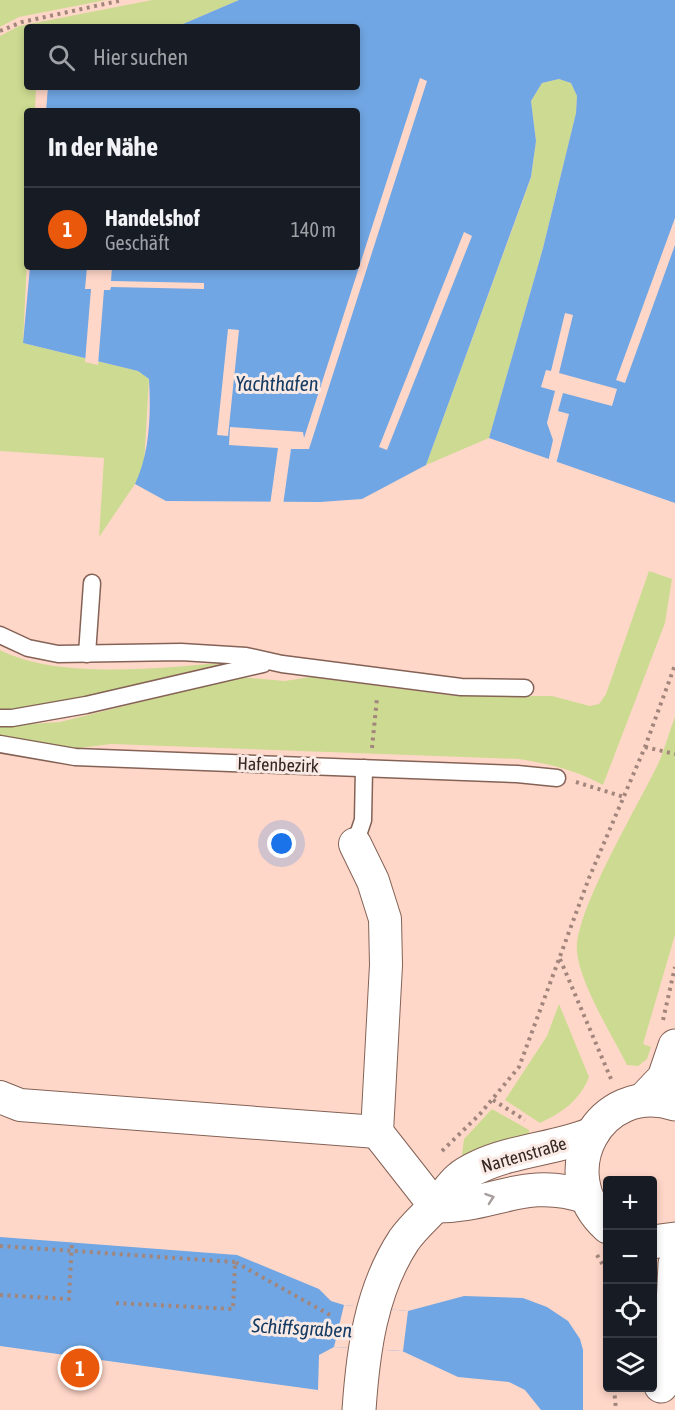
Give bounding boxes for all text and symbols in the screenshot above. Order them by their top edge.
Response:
search box [24,24,360,90]
icon: search [45,41,78,74]
text: Hier suchen [93,44,188,70]
text: In der Nähe [48,132,158,162]
text: Handelshof [105,205,200,231]
text: 1 [63,218,72,241]
text: 140 m [291,218,336,241]
text: Geschäft [105,231,169,254]
water label: Yachthafen [235,372,319,395]
street label: Hafenbezirk [237,753,319,776]
your location [267,829,296,858]
street label: Nartenstraße [479,1132,569,1177]
map controls [603,1176,657,1392]
button: + [603,1176,657,1230]
one-way arrow [484,1193,495,1206]
button: − [603,1230,657,1284]
button: locate [603,1284,657,1338]
water label: Schiffsgraben [250,1313,353,1342]
button: layers [603,1338,657,1392]
pin: 1 [60,1346,100,1390]

